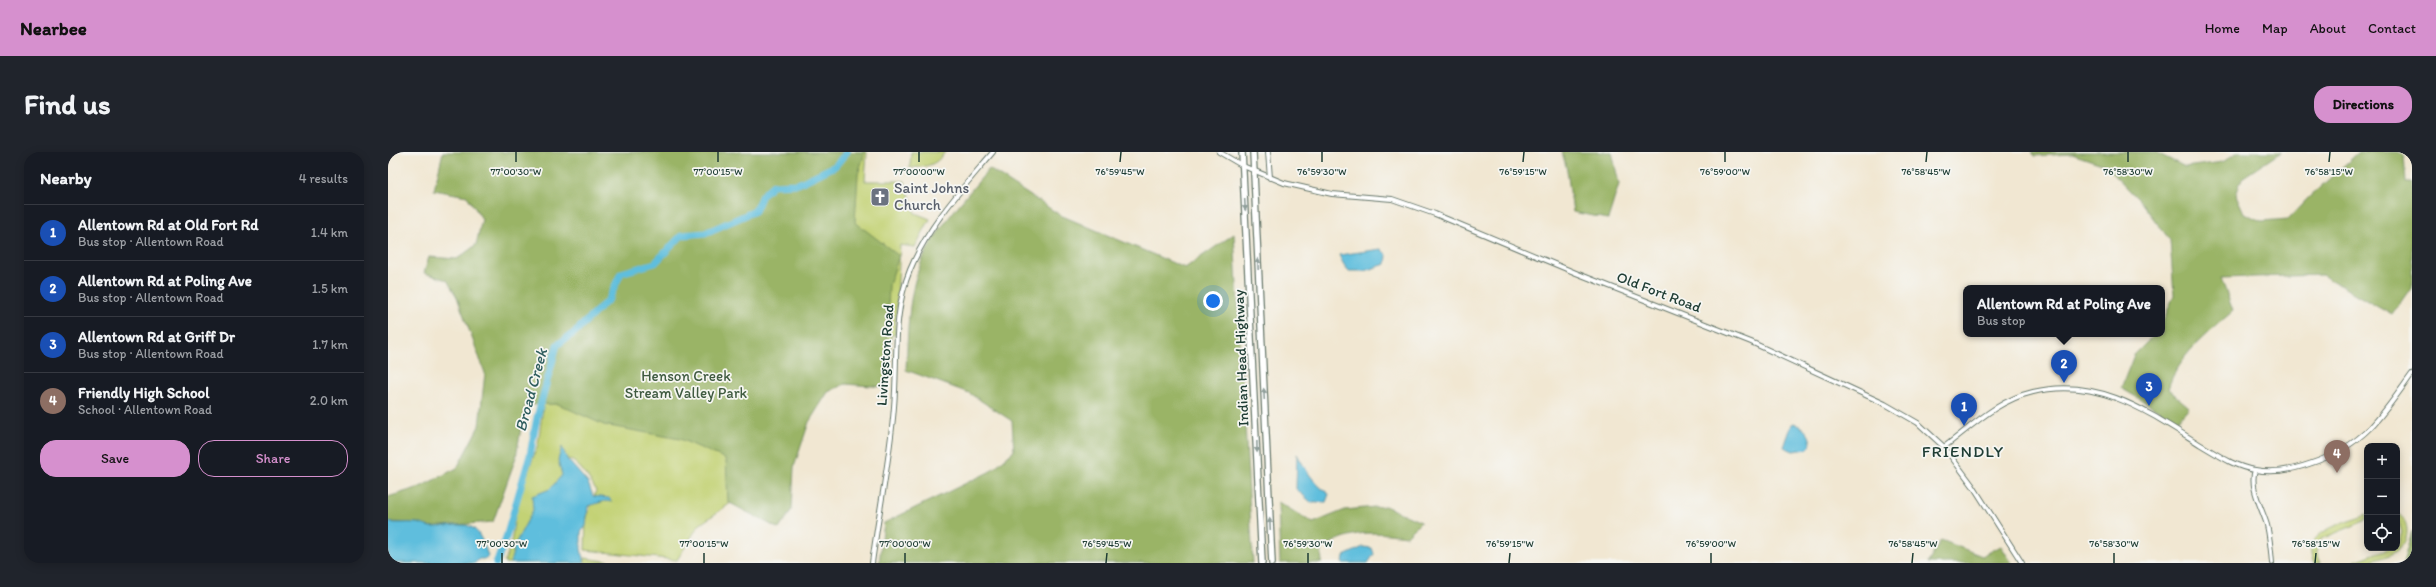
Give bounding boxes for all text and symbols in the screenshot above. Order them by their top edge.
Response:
text: Nearbee [20,17,87,40]
text: Home [2205,20,2240,37]
text: Map [2262,20,2288,37]
text: About [2310,20,2346,37]
text: Contact [2368,20,2416,37]
button: Directions [2314,86,2412,123]
text: Find us [24,87,111,121]
text: 77°00'30"W [491,165,542,178]
text: 77°00'15"W [693,165,743,178]
text: 77°00'00"W [893,165,945,178]
text: 76°59'45"W [1096,165,1145,178]
text: 76°59'30"W [1297,165,1347,178]
text: 76°59'15"W [1499,165,1547,178]
text: 76°59'00"W [1700,165,1750,178]
text: 76°58'45"W [1901,165,1951,178]
text: 76°58'30"W [2103,165,2153,178]
text: 76°58'15"W [2305,165,2353,178]
text: Nearby [40,168,92,188]
text: 4 results [299,171,348,186]
place label: Saint Johns Church [894,179,970,214]
church icon: Saint Johns Church [869,186,891,208]
one-way arrow [1242,199,1248,212]
text: Allentown Rd at Old Fort Rd [78,216,258,234]
text: 1 [50,225,56,240]
text: 1.4 km [311,225,348,240]
text: Bus stop · Allentown Road [78,234,224,249]
one-way arrow [1255,257,1261,270]
street label: Old Fort Road [1614,268,1704,316]
text: Allentown Rd at Poling Ave [78,272,252,290]
text: 2 [50,281,56,296]
text: 1.5 km [312,281,348,296]
popup [1963,285,2165,337]
street label: Indian Head Highway [1230,289,1252,427]
text: Bus stop · Allentown Road [78,290,224,305]
your location [1203,291,1223,311]
text: Allentown Rd at Poling Ave [1977,295,2151,313]
street label: Livingston Road [872,303,898,407]
text: Bus stop [1977,313,2025,328]
text: Allentown Rd at Griff Dr [78,328,235,346]
text: 3 [49,337,57,352]
text: 1.7 km [312,337,348,352]
text: Bus stop · Allentown Road [78,346,224,361]
water label: Broad Creek [511,346,551,434]
pin: 2 [2051,350,2077,383]
park label: Henson Creek Stream Valley Park [625,367,748,402]
pin: 3 [2136,373,2162,406]
text: Friendly High School [78,384,209,402]
one-way arrow [1260,388,1267,400]
text: 4 [49,393,57,408]
text: 2.0 km [310,393,348,408]
pin: 1 [1951,393,1977,426]
text: School · Allentown Road [78,402,212,417]
button: Save [40,440,190,477]
button: Share [198,440,348,477]
pin: 4 [2324,440,2350,473]
one-way arrow [1253,441,1260,453]
district label: FRIENDLY [1922,441,2004,461]
map controls [2364,443,2400,551]
button: + [2364,443,2400,479]
button: − [2364,479,2400,515]
button: locate [2364,515,2400,551]
one-way arrow [1267,517,1273,530]
text: 77°00'30"W [477,537,528,550]
text: 77°00'15"W [679,537,729,550]
text: 77°00'00"W [879,537,931,550]
text: 76°59'45"W [1083,537,1132,550]
text: 76°59'30"W [1283,537,1333,550]
text: 76°59'15"W [1486,537,1534,550]
text: 76°59'00"W [1686,537,1736,550]
text: 76°58'45"W [1888,537,1938,550]
text: 76°58'30"W [2089,537,2139,550]
text: 76°58'15"W [2292,537,2340,550]

